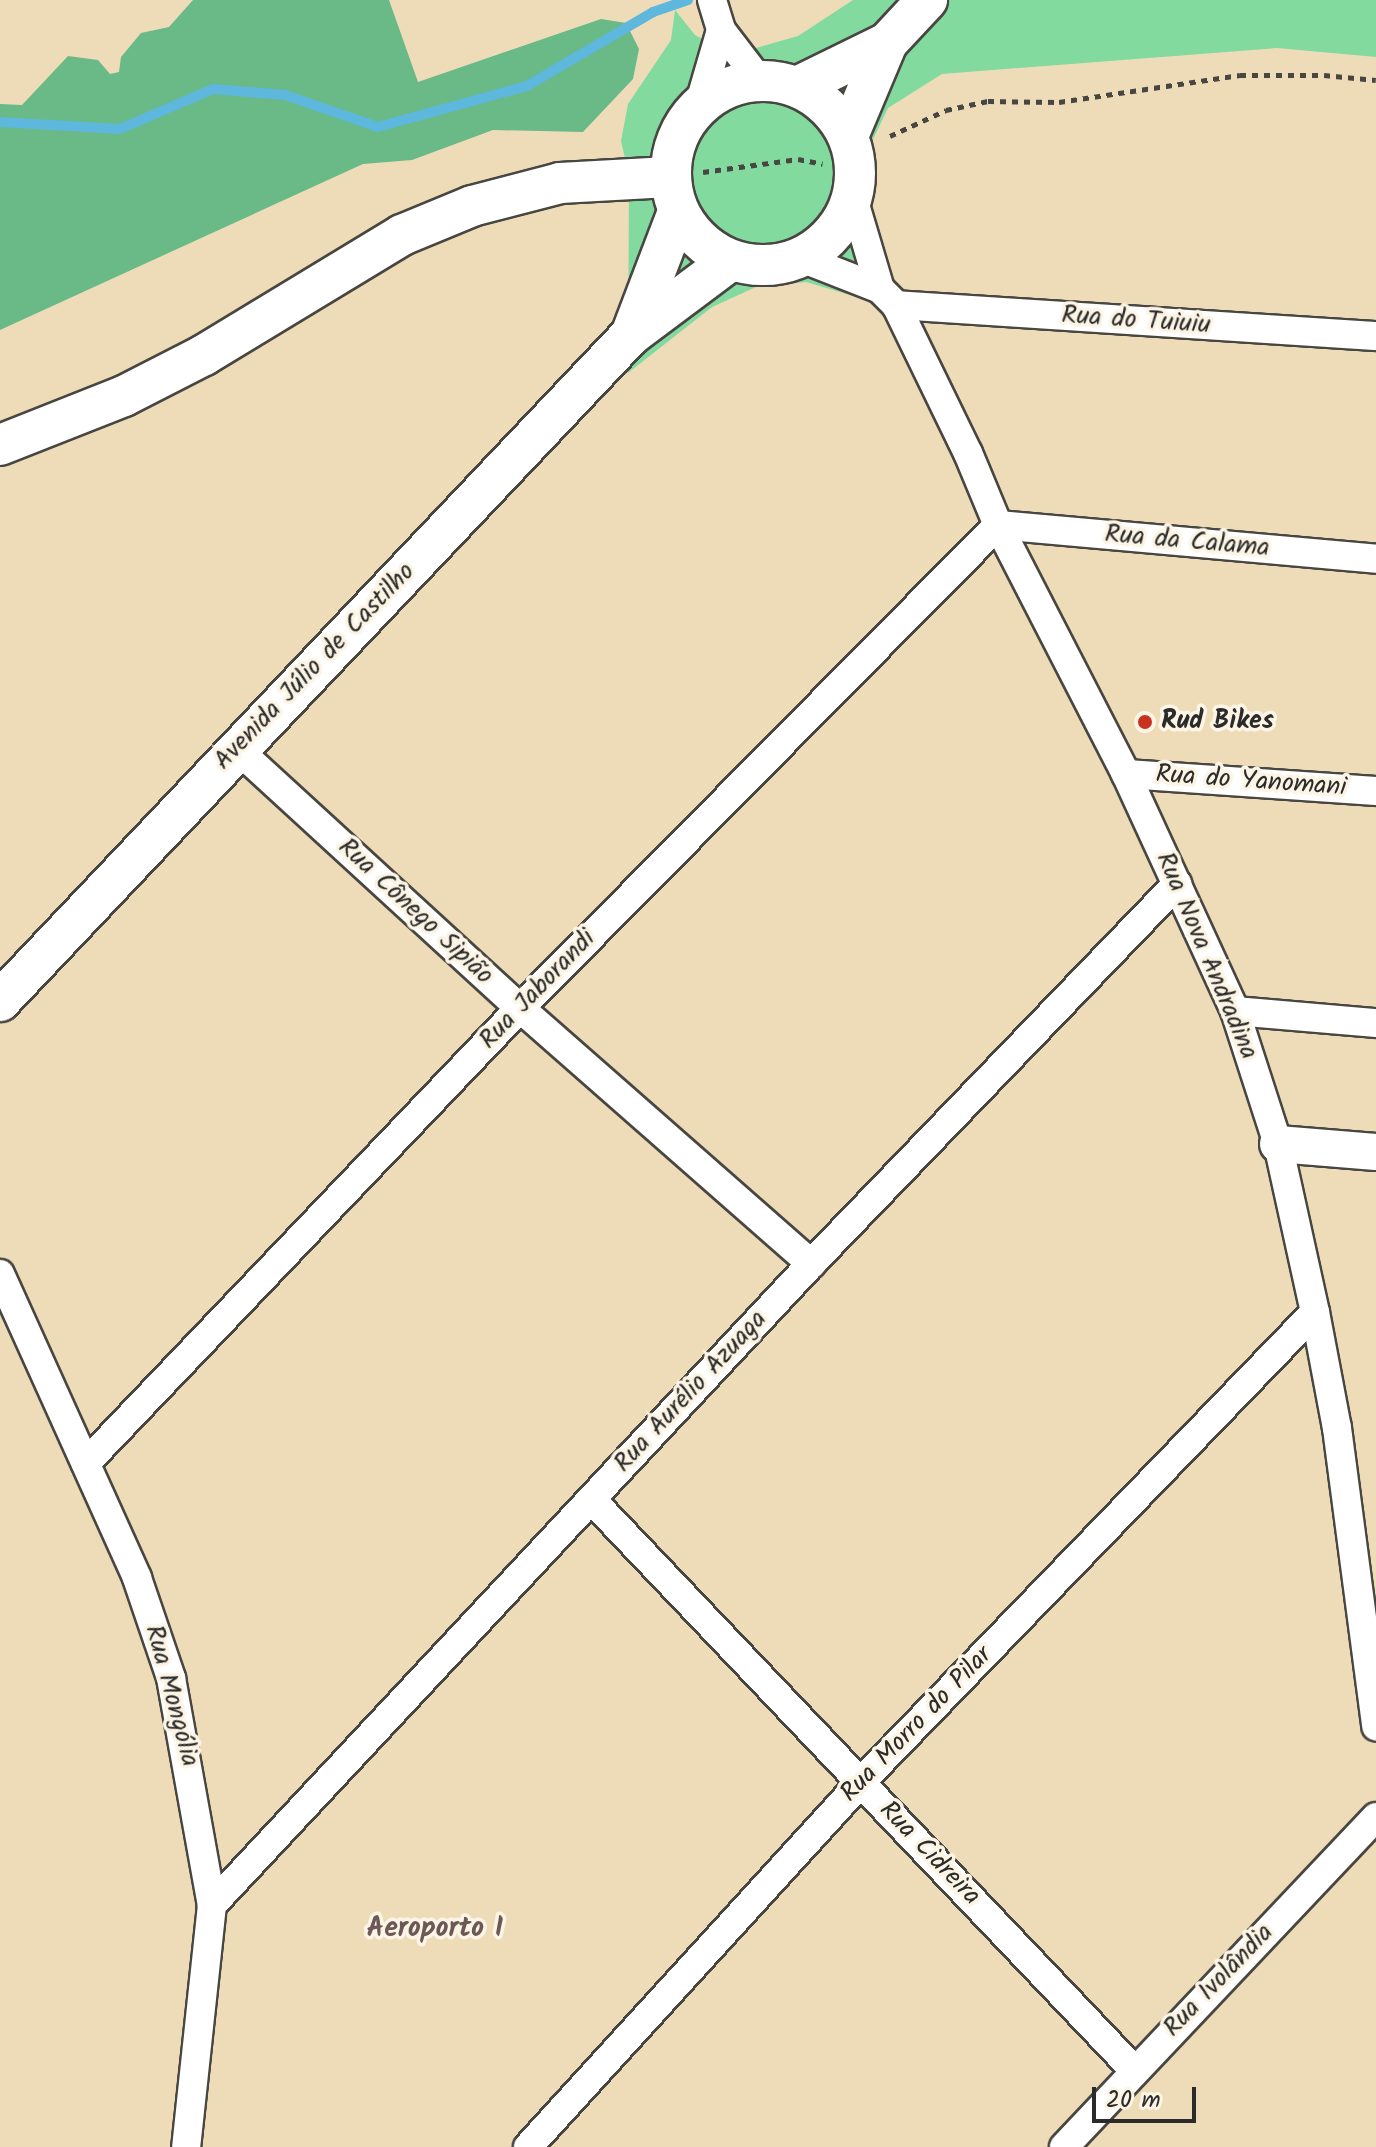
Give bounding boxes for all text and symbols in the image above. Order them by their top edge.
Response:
street label: Rua do Tuiuiu [1060,300,1212,342]
street label: Rua da Calama [1103,519,1271,565]
street label: Avenida Júlio de Castilho [208,557,422,777]
place label: Rud Bikes [1161,706,1274,738]
marker: Rud Bikes [1136,713,1154,731]
street label: Rua do Yanomani [1155,760,1347,804]
street label: Rua Cônego Sipião [331,832,499,992]
street label: Rua Nova Andradina [1148,848,1264,1064]
street label: Rua Jaborandi [473,924,603,1056]
street label: Rua Aurélio Azuaga [608,1305,774,1479]
street label: Rua Mongólia [137,1622,205,1770]
street label: Rua Morro do Pilar [835,1641,999,1809]
street label: Rua Cidreira [872,1796,986,1912]
district label: Aeroporto I [366,1912,504,1946]
street label: Rua Ivolândia [1157,1918,1281,2044]
scale bar [1096,2071,1200,2121]
text: 20 m [1106,2081,1161,2120]

